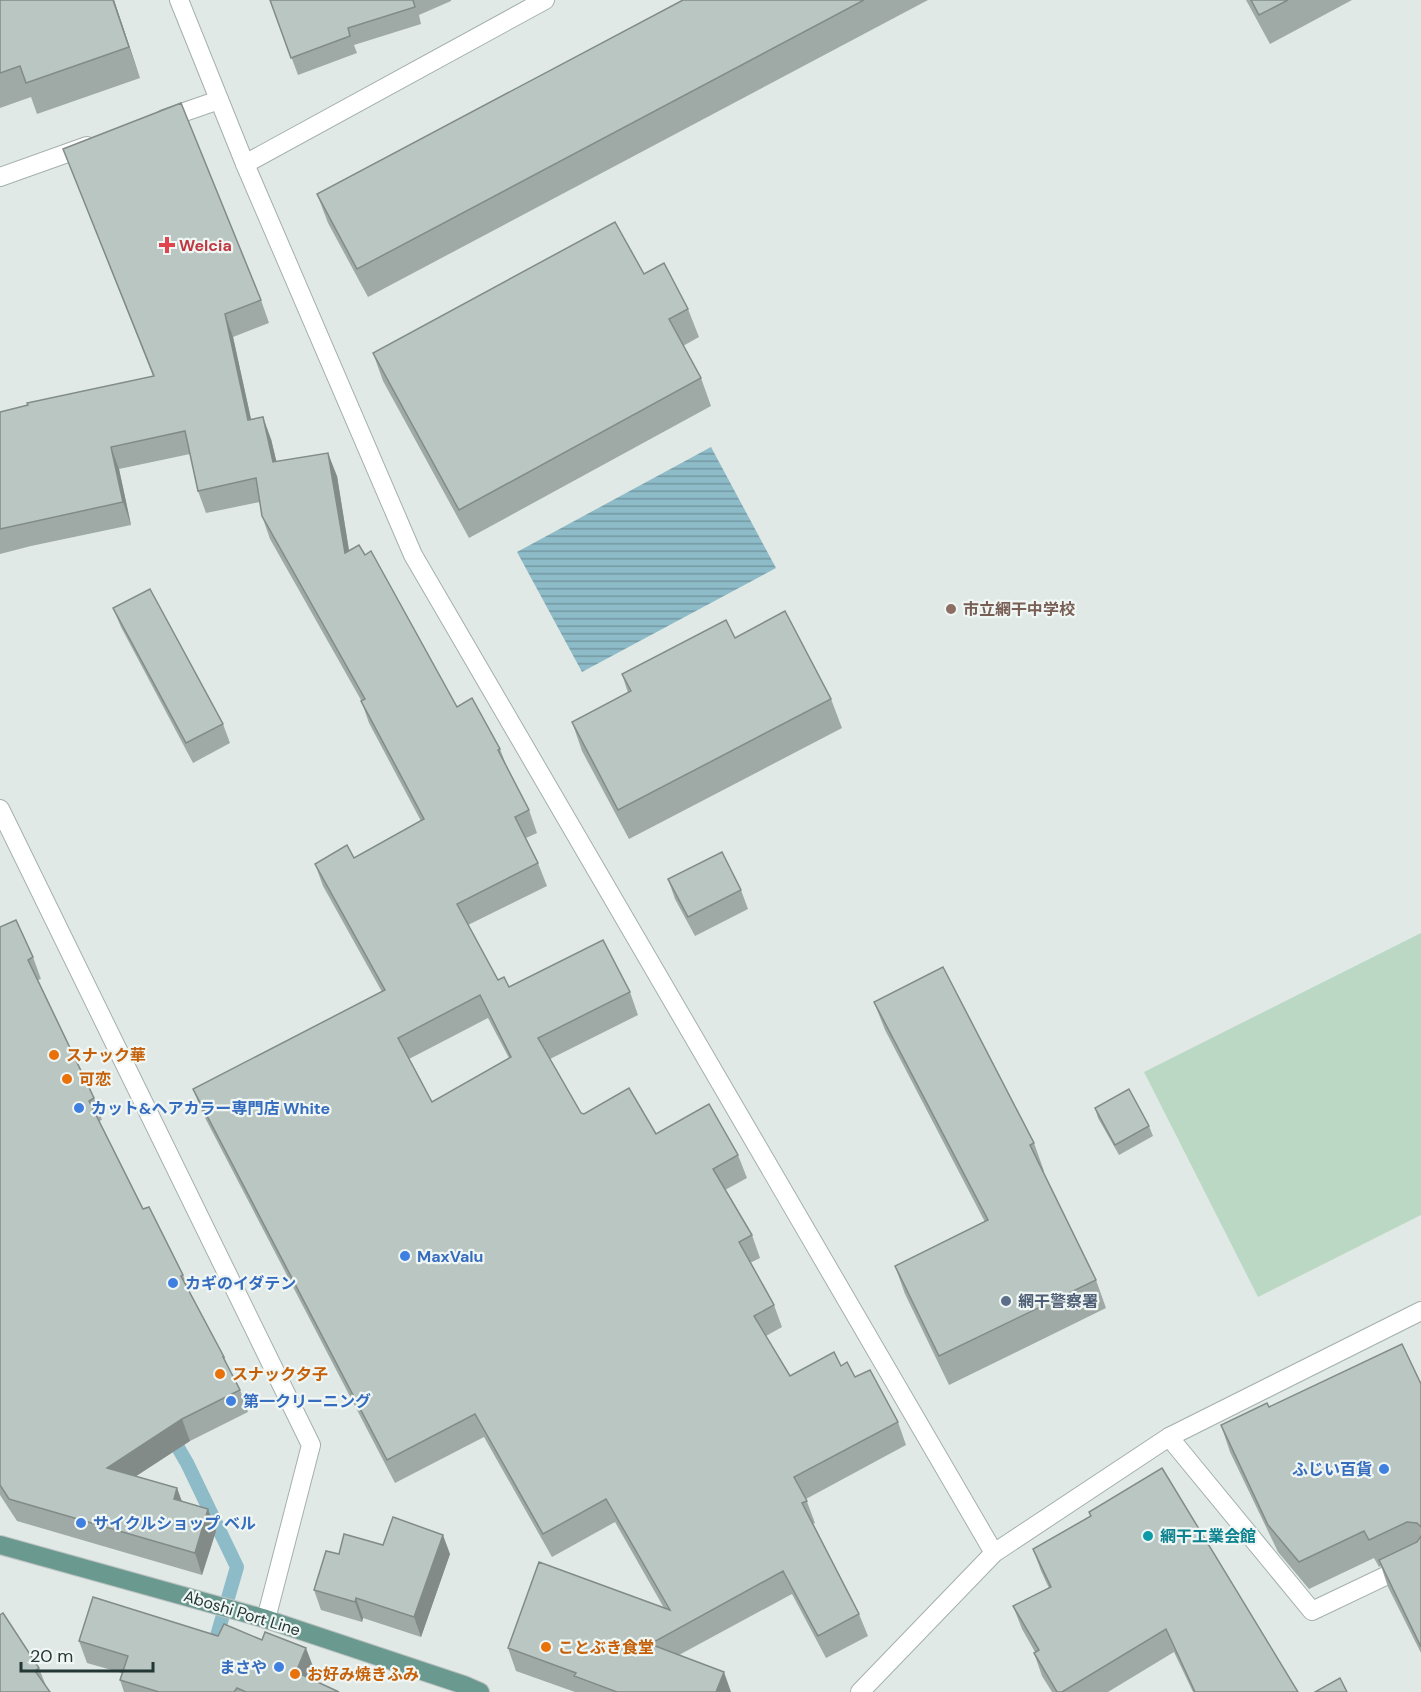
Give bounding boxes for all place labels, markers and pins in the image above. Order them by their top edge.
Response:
place label: Welcia [179,235,232,256]
marker: Welcia [160,238,174,252]
place label: 市立網干中学校 [963,599,1075,620]
marker: 市立網干中学校 [944,602,958,616]
place label: スナック華 [66,1045,146,1066]
marker: スナック華 [47,1048,61,1062]
place label: 可恋 [79,1069,111,1090]
marker: 可恋 [60,1072,74,1086]
place label: カット&ヘアカラー専門店 White [91,1098,330,1119]
marker: カット&ヘアカラー専門店 White [72,1101,86,1115]
place label: MaxValu [417,1246,483,1267]
marker: MaxValu [398,1249,412,1263]
place label: カギのイダテン [185,1273,296,1294]
marker: カギのイダテン [166,1276,180,1290]
place label: 網干警察署 [1018,1291,1098,1312]
marker: 網干警察署 [999,1294,1013,1308]
place label: スナック夕子 [232,1364,328,1385]
marker: スナック夕子 [213,1367,227,1381]
place label: 第一クリーニング [243,1391,371,1412]
marker: 第一クリーニング [224,1394,238,1408]
place label: ふじい百貨 [1292,1459,1372,1480]
marker: ふじい百貨 [1377,1462,1391,1476]
place label: サイクルショップ ベル [93,1513,256,1534]
marker: サイクルショップ ベル [74,1516,88,1530]
place label: 網干工業会館 [1160,1526,1256,1547]
marker: 網干工業会館 [1141,1529,1155,1543]
place label: ことぶき食堂 [558,1637,654,1658]
marker: ことぶき食堂 [539,1640,553,1654]
place label: まさや [219,1657,267,1678]
marker: まさや [272,1660,286,1674]
place label: お好み焼きふみ [307,1664,419,1685]
marker: お好み焼きふみ [288,1667,302,1681]

